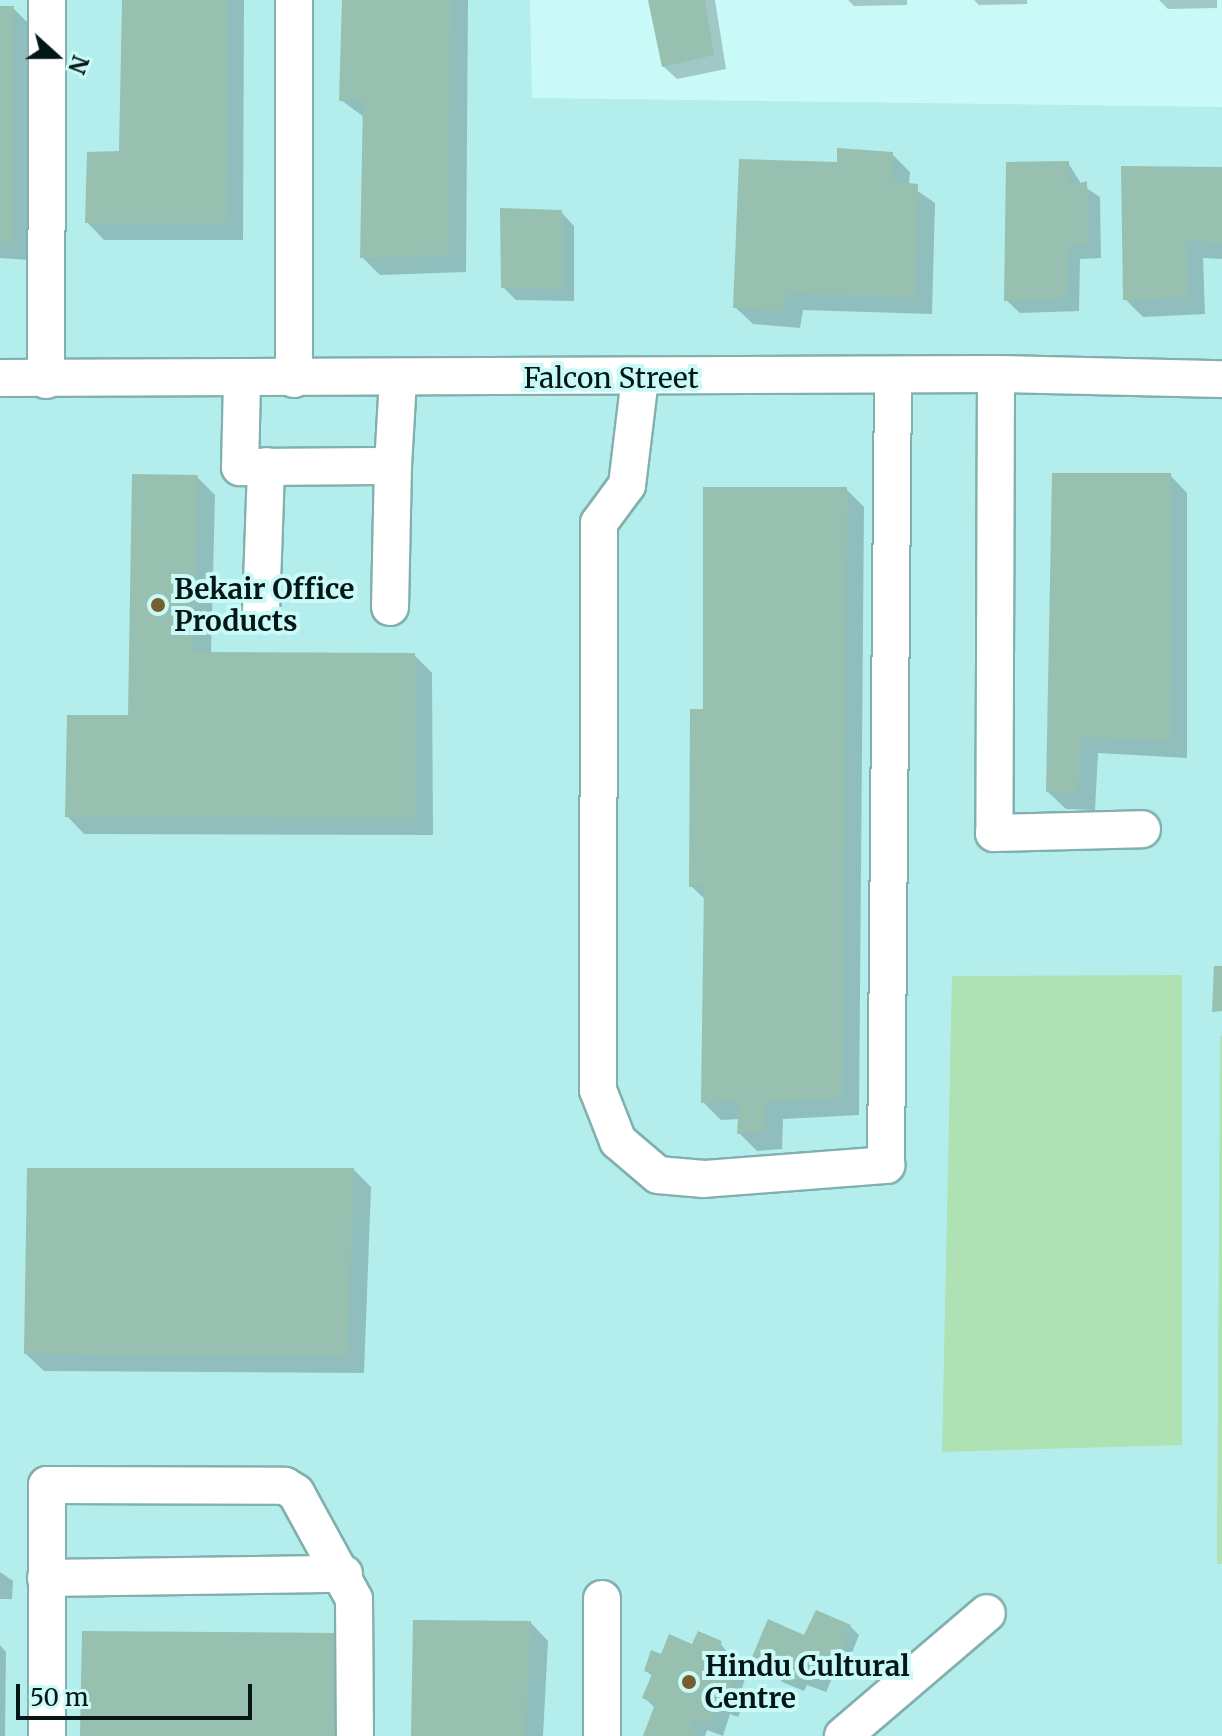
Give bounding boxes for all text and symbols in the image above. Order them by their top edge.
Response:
north arrow [16,16,96,96]
text: N [62,51,95,78]
street label: Falcon Street [523,361,699,395]
place label: Bekair Office Products [174,572,354,638]
marker: Bekair Office Products [149,596,167,614]
place label: Hindu Cultural Centre [705,1649,910,1715]
scale bar [20,1668,256,1718]
marker: Hindu Cultural Centre [680,1673,698,1691]
text: 50 m [30,1682,89,1713]

